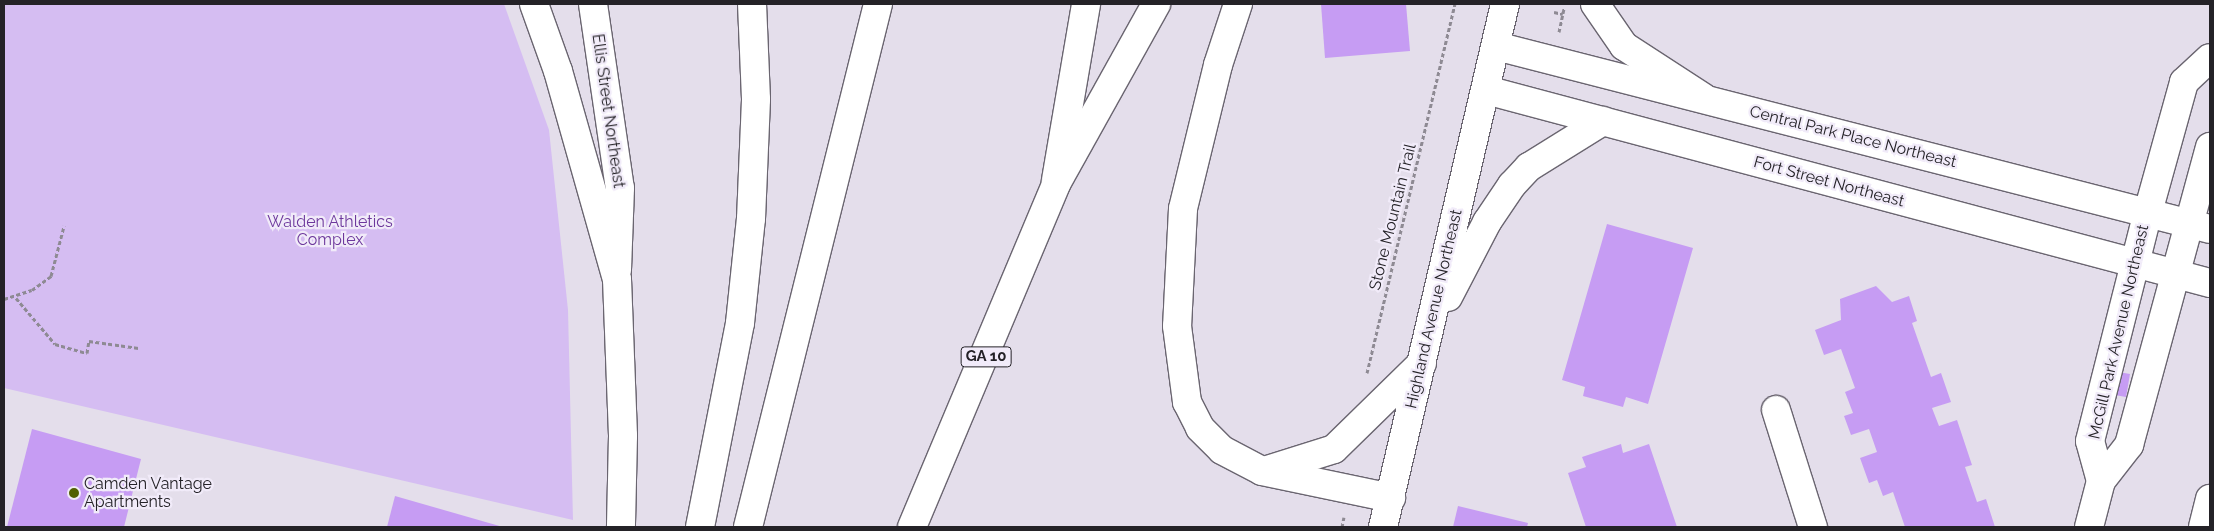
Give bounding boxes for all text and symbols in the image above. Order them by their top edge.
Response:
street label: Ellis Street Northeast [588,33,628,189]
street label: Central Park Place Northeast [1747,102,1959,172]
street label: Stone Mountain Trail [1365,142,1421,292]
street label: Fort Street Northeast [1752,153,1906,211]
street label: Highland Avenue Northeast [1402,207,1466,411]
park label: Walden Athletics Complex [267,212,393,250]
street label: McGill Park Avenue Northeast [2085,222,2153,442]
road number: GA 10 [960,344,1012,370]
place label: Camden Vantage Apartments [84,474,213,512]
marker: Camden Vantage Apartments [68,487,80,499]

